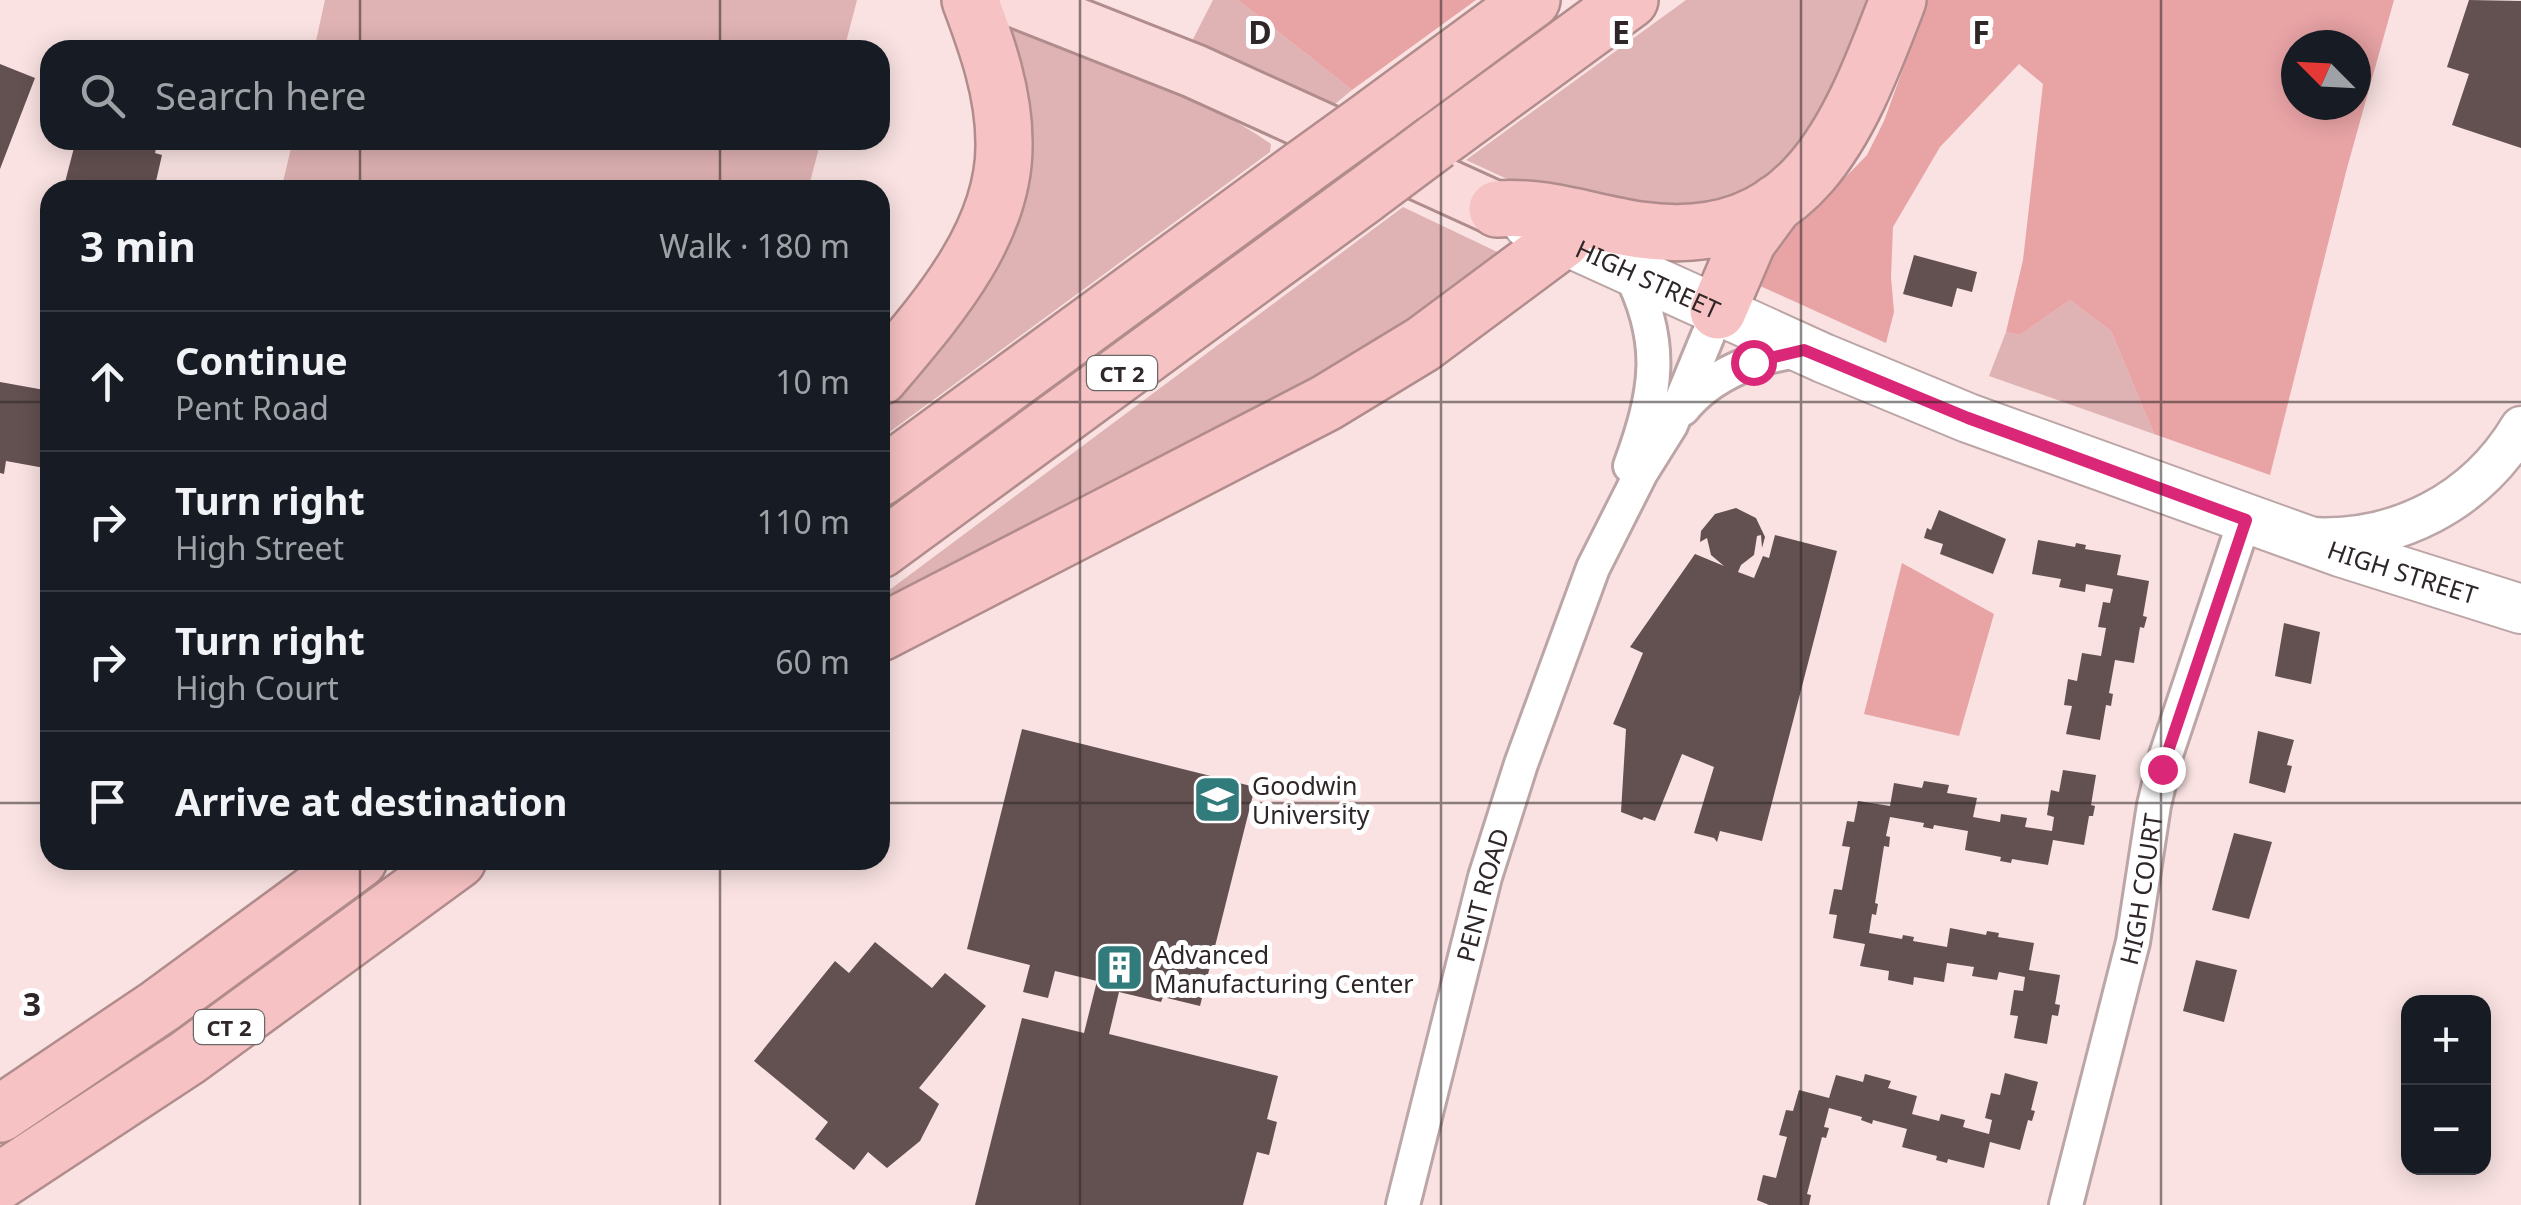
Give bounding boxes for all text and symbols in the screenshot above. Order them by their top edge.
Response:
text: D [1248,10,1272,53]
text: E [1612,10,1630,53]
text: F [1972,10,1990,53]
north arrow [2281,30,2371,120]
search box [40,40,890,150]
icon: search [75,68,130,123]
text: Search here [155,69,366,121]
text: 3 min [80,217,196,274]
text: Walk · 180 m [659,224,850,267]
street label: HIGH STREET [1571,231,1726,326]
text: Continue [175,334,348,386]
route start [1731,340,1777,386]
icon: ahead [80,354,135,409]
road number: CT 2 [1087,356,1157,390]
text: 10 m [775,360,850,403]
text: Pent Road [175,386,329,429]
text: Turn right [175,474,365,526]
icon: right [80,494,135,549]
text: 110 m [757,500,850,543]
text: High Street [175,526,344,569]
street label: HIGH STREET [2323,532,2482,611]
text: Turn right [175,614,365,666]
icon: right [80,634,135,689]
text: 60 m [775,640,850,683]
text: High Court [175,666,339,709]
route end [2140,747,2186,793]
place label: Goodwin University [1252,768,1370,831]
school or university icon: Goodwin University [1191,773,1243,825]
icon: arrive [80,774,135,829]
text: Arrive at destination [175,775,567,827]
street label: HIGH COURT [2111,811,2170,968]
street label: PENT ROAD [1447,824,1517,965]
place label: Advanced Manufacturing Center [1154,937,1414,1000]
building icon: Advanced Manufacturing Center [1093,942,1145,994]
text: 3 [23,982,41,1025]
map controls [2401,995,2491,1175]
button: + [2401,995,2491,1085]
road number: CT 2 [194,1010,264,1044]
button: − [2401,1085,2491,1175]

